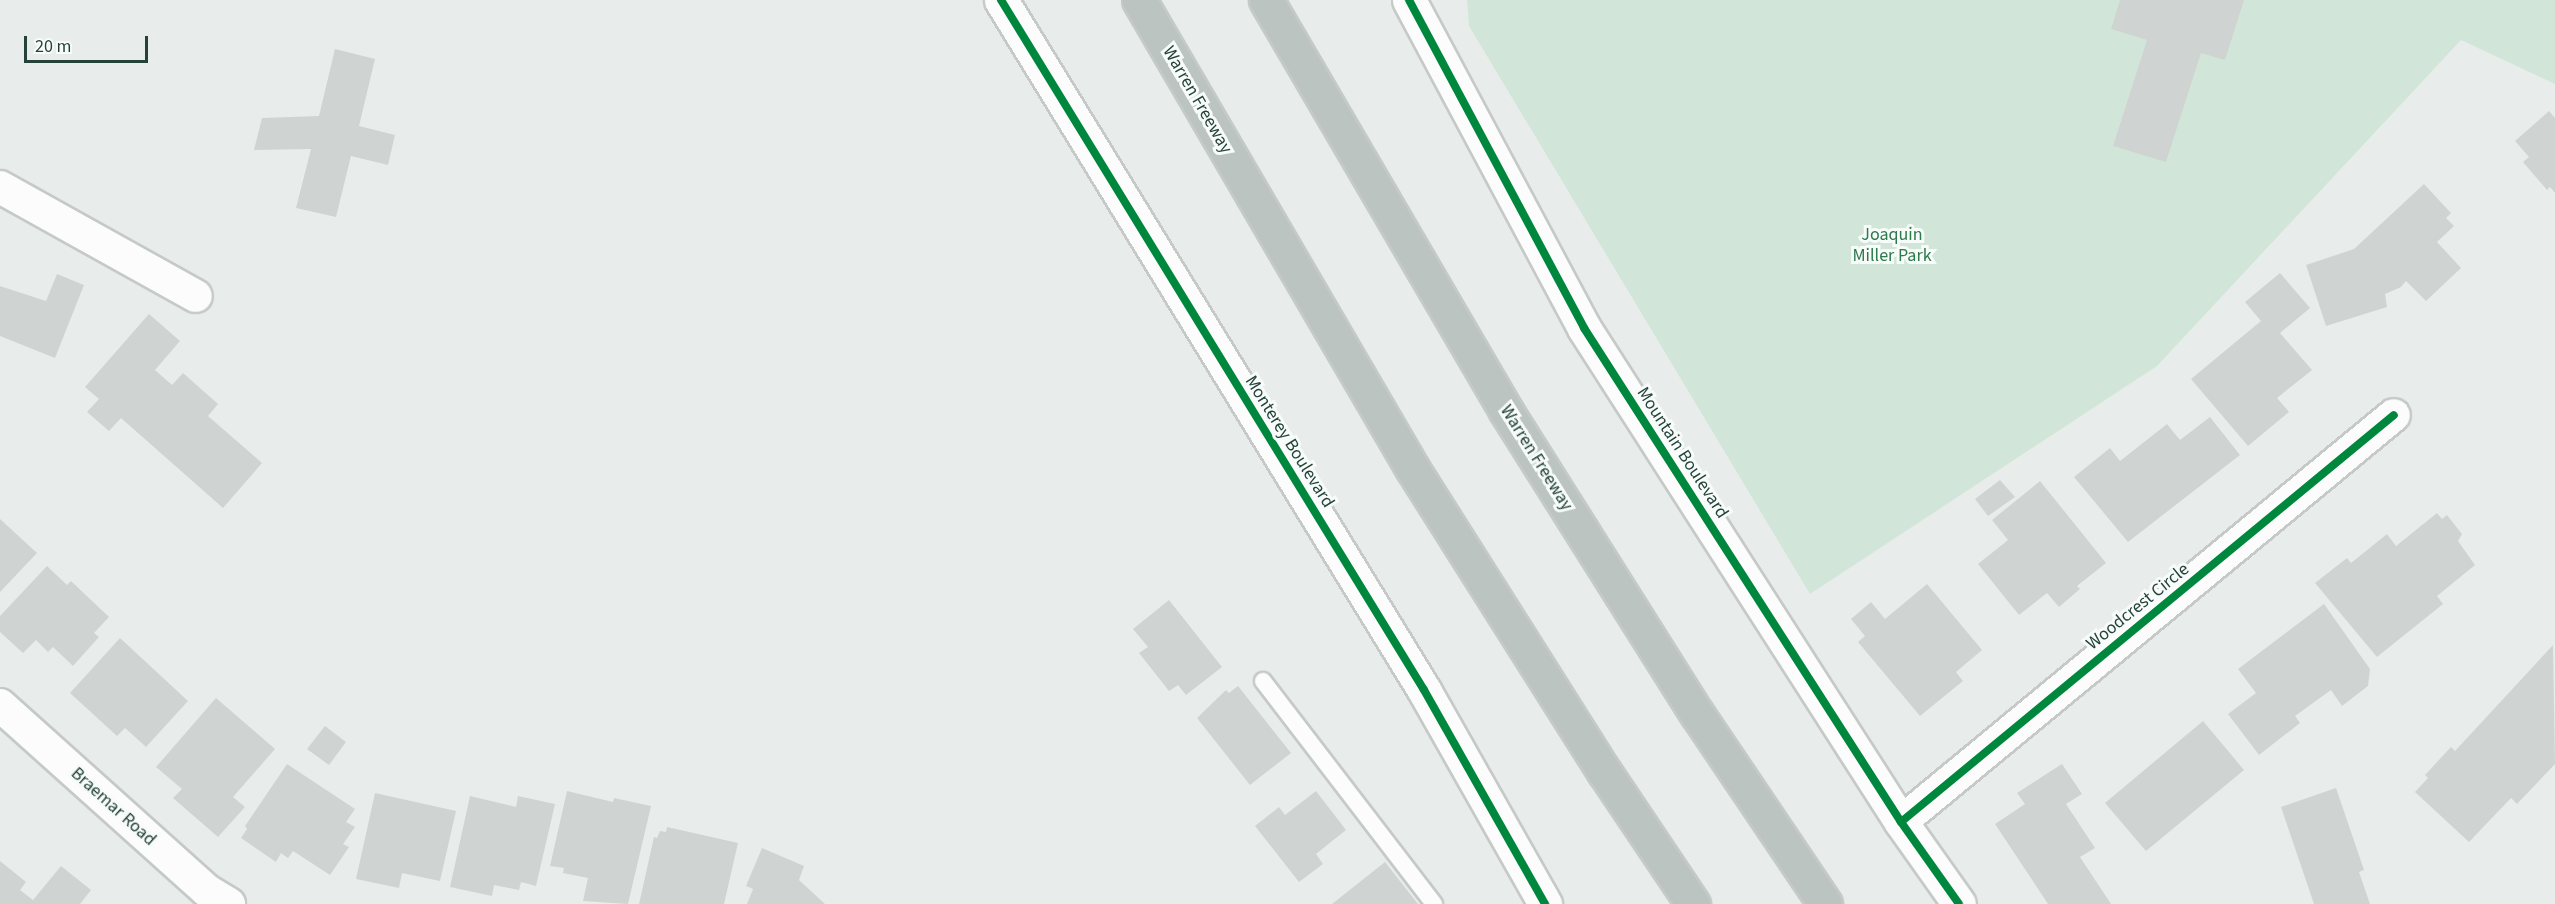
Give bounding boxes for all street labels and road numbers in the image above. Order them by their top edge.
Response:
street label: Warren Freeway [1158,42,1236,158]
street label: Monterey Boulevard [1240,372,1338,512]
street label: Mountain Boulevard [1632,383,1732,523]
street label: Warren Freeway [1495,401,1577,515]
street label: Woodcrest Circle [2082,559,2194,655]
street label: Braemar Road [66,763,160,851]

